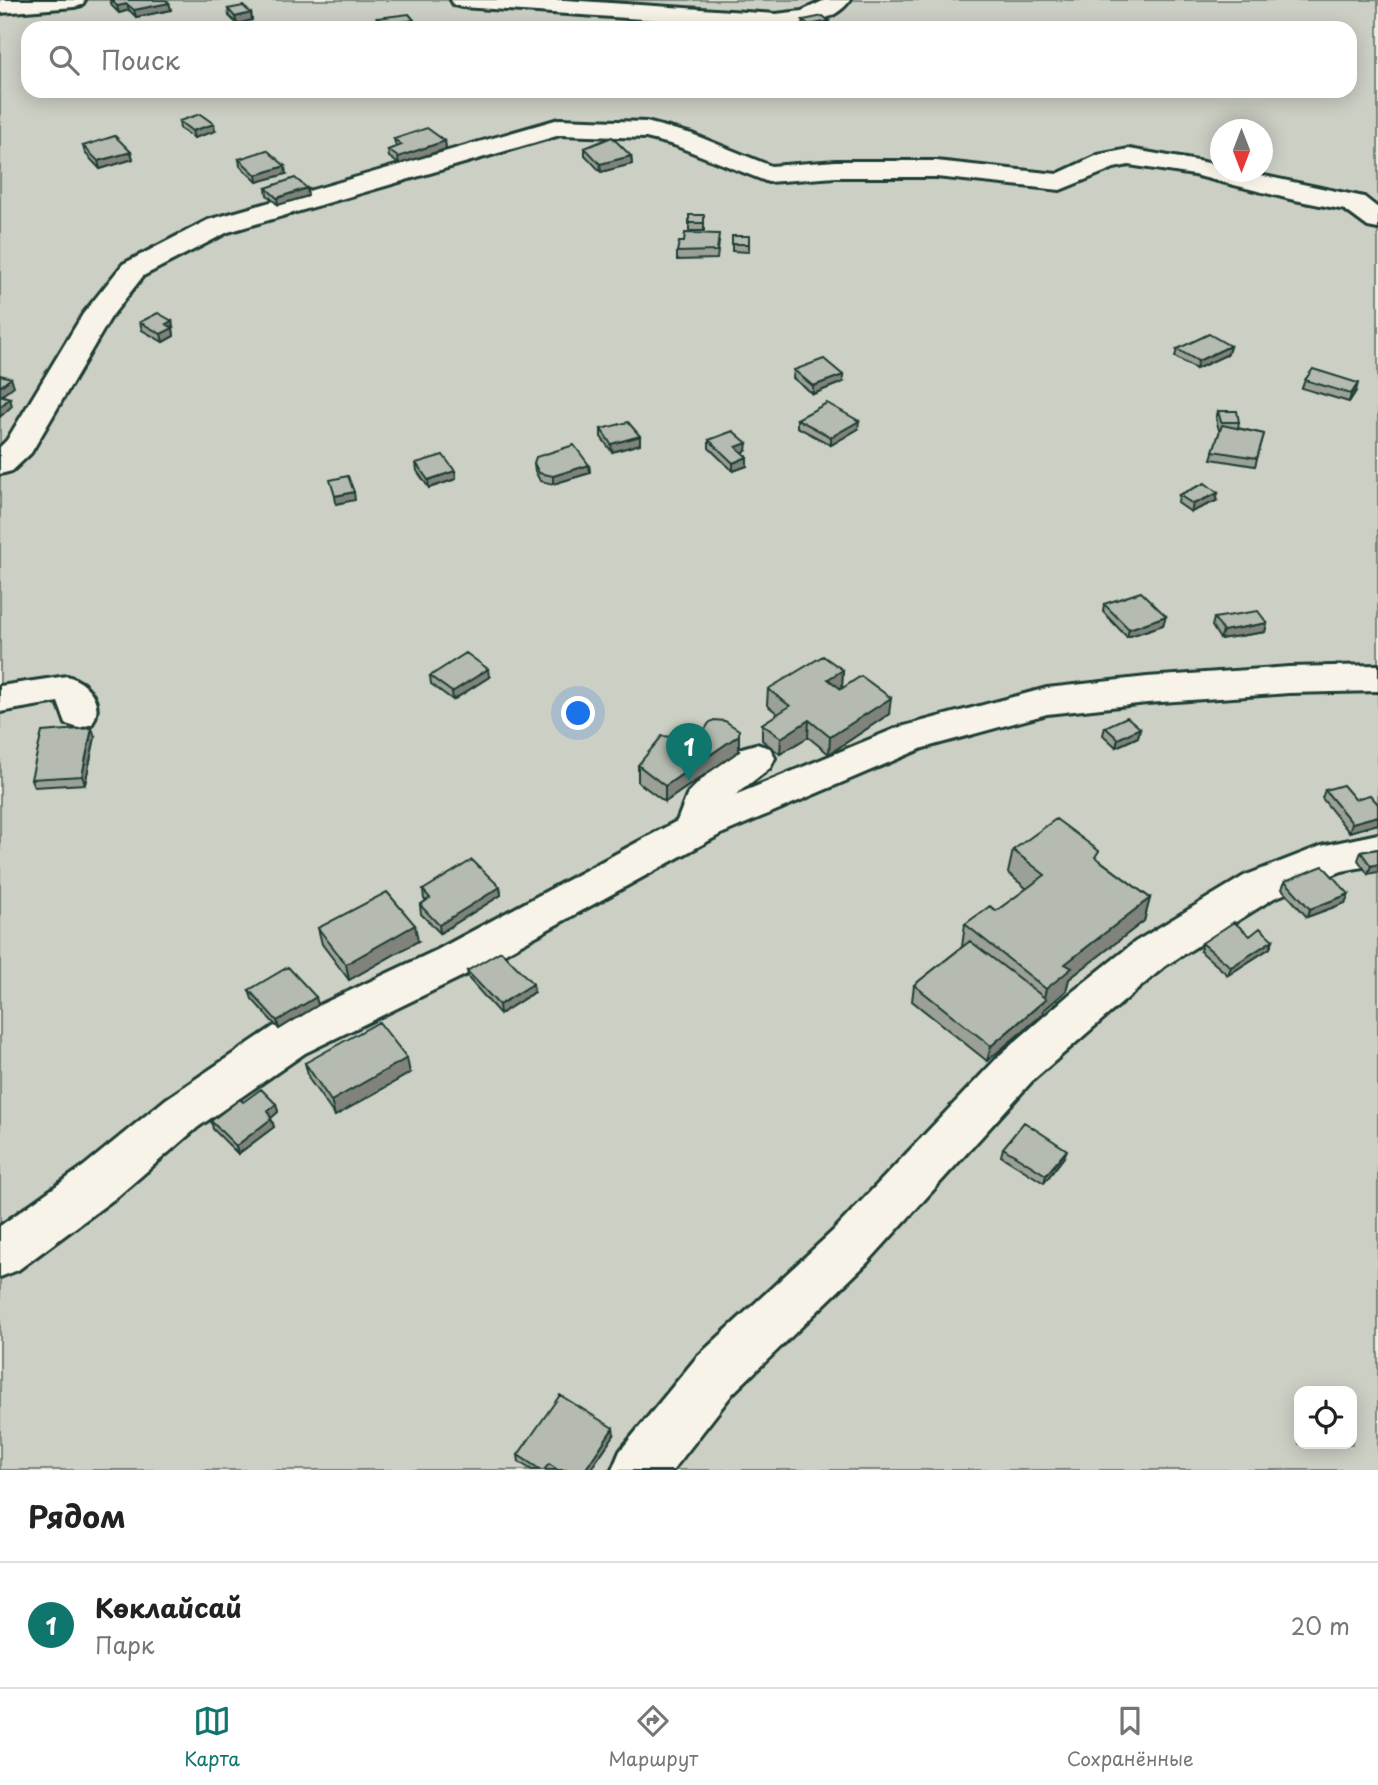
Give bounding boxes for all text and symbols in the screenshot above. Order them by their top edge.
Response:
search box [21,21,1357,98]
text: Поиск [101,40,180,79]
icon: search [45,41,83,79]
north arrow [1210,119,1273,182]
your location [561,696,595,730]
pin: 1 [666,723,712,781]
map controls [1294,1386,1357,1449]
button: locate [1294,1386,1357,1449]
text: Рядом [28,1493,126,1538]
text: Көклайсай [95,1588,242,1627]
text: 1 [46,1608,57,1643]
text: 20 m [1291,1608,1350,1643]
text: Парк [95,1627,154,1662]
tab: Карта [184,1702,240,1772]
tab: Маршрут [608,1702,698,1772]
tab: Сохранённые [1067,1702,1194,1772]

